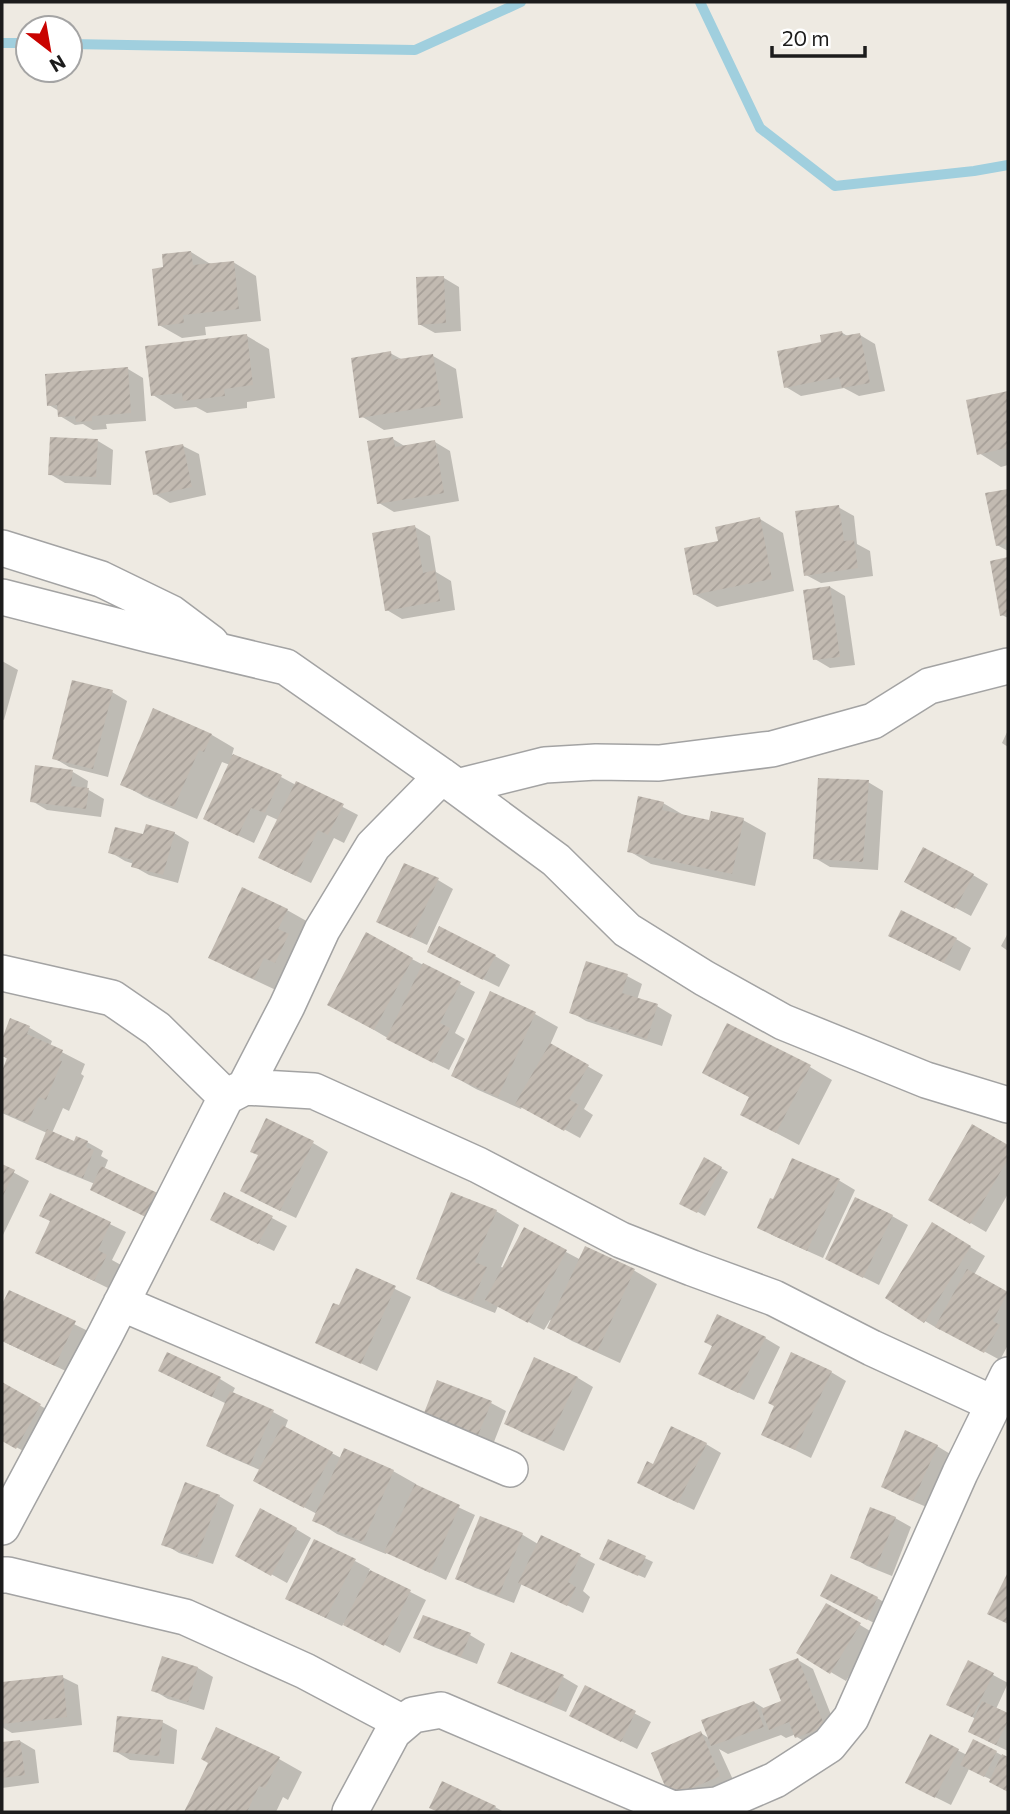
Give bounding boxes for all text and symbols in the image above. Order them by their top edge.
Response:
north arrow [14,14,84,84]
scale bar [772,14,865,58]
text: 20 m [782,25,830,50]
text: N [46,50,70,78]

